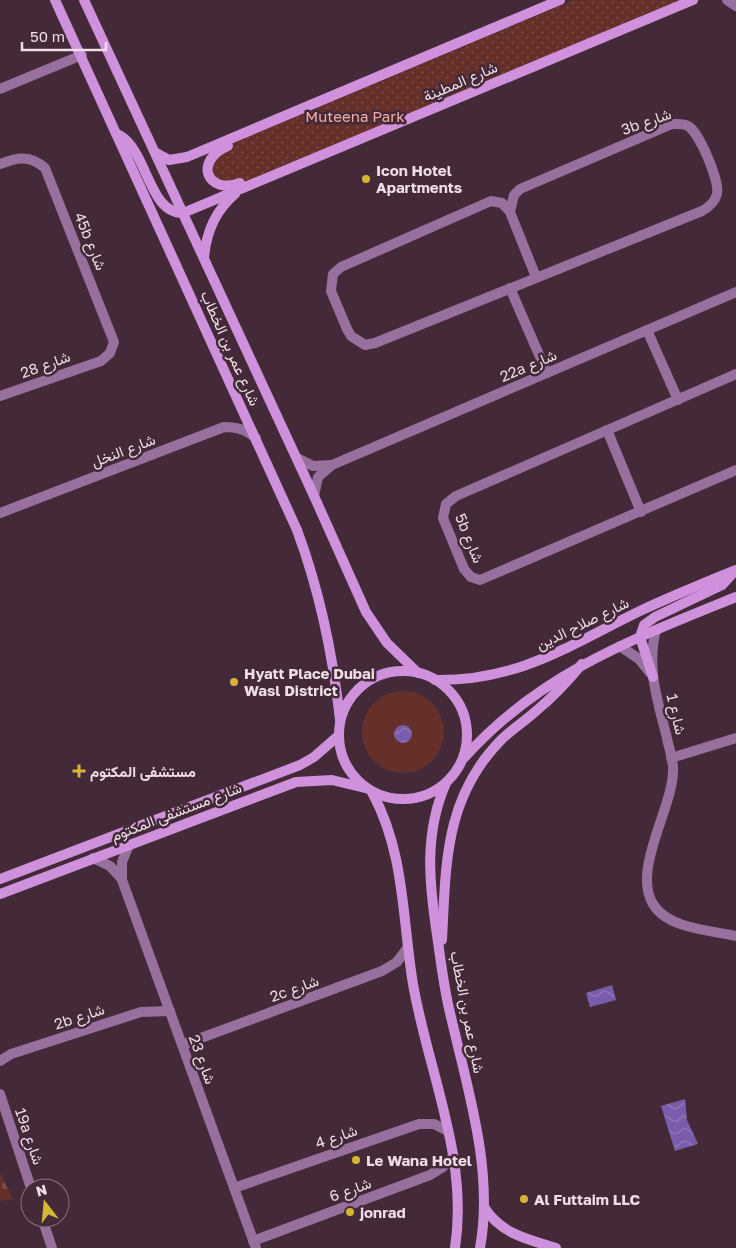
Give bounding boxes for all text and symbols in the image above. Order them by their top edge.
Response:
scale bar [22,20,106,52]
text: 50 m [30,27,65,45]
street label: شارع المطينة [420,57,501,107]
street label: 3b شارع [619,104,675,141]
park label: Muteena Park [305,107,405,125]
place label: Icon Hotel Apartments [376,161,462,196]
marker: Icon Hotel Apartments [360,173,372,185]
street label: 45b شارع [68,209,111,274]
street label: شارع عمر بن الخطاب [195,288,265,410]
street label: 22a شارع [497,345,560,388]
street label: شارع 28 [18,347,74,384]
street label: شارع النخل [88,430,159,473]
street label: 5b شارع [449,511,488,567]
street label: شارع صلاح الدين [533,593,633,656]
place label: Hyatt Place Dubai Wasl District [244,664,375,699]
marker: Hyatt Place Dubai Wasl District [228,676,240,688]
street label: شارع 1 [661,692,690,737]
place label: مستشفى المكتوم [90,762,196,782]
marker: مستشفى المكتوم [72,764,86,778]
street label: شارع مستشفى المكتوم [108,778,245,847]
street label: شارع عمر بن الخطاب [444,949,489,1075]
street label: 2c شارع [267,971,322,1008]
street label: 2b شارع [52,999,108,1035]
street label: شارع 23 [183,1032,220,1087]
street label: 19a شارع [9,1105,48,1168]
street label: شارع 4 [313,1120,360,1154]
place label: Le Wana Hotel [366,1151,472,1169]
marker: Le Wana Hotel [350,1154,362,1166]
street label: شارع 6 [327,1173,374,1208]
north arrow [20,1178,70,1228]
text: N [34,1180,49,1200]
place label: Al Futtaim LLC [534,1190,641,1208]
marker: Al Futtaim LLC [518,1193,530,1205]
place label: jonrad [359,1203,406,1221]
marker: jonrad [344,1206,356,1218]

